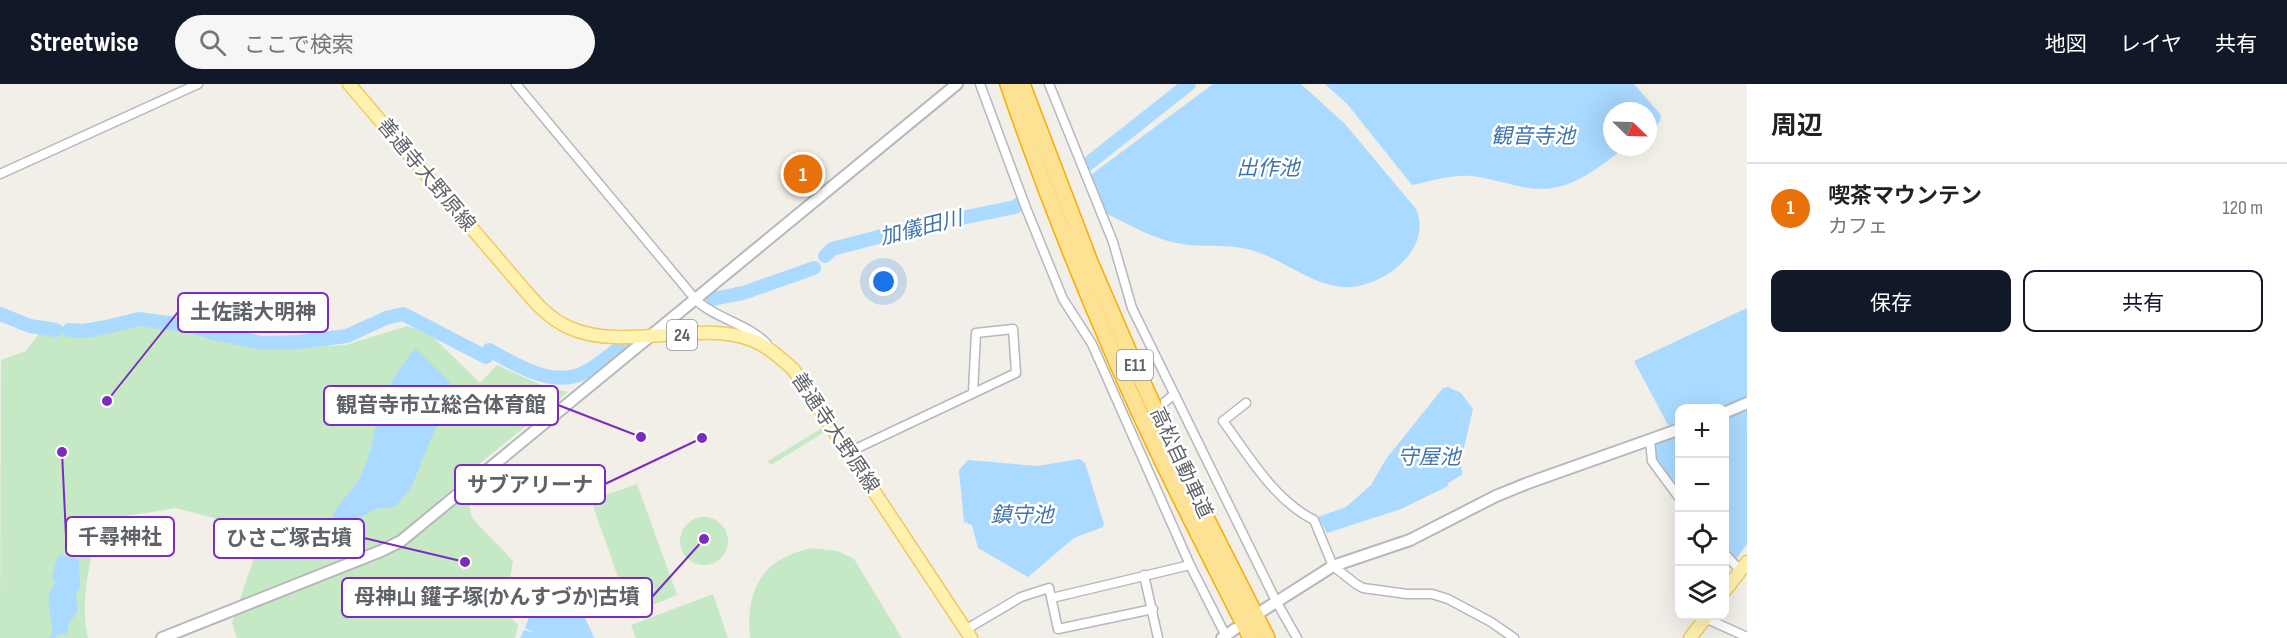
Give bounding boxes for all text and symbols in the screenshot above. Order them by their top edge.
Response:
search box [175,15,595,69]
text: Streetwise [30,26,139,59]
icon: search [196,26,229,59]
text: ここで検索 [244,32,354,59]
text: 地図 [2045,32,2087,57]
text: レイヤ [2120,32,2182,57]
text: 共有 [2215,32,2257,57]
north arrow [1603,102,1657,156]
text: 周辺 [1771,111,1823,142]
street label: 善通寺大野原線 [372,114,480,236]
water label: 観音寺池 [1491,124,1577,149]
pin: 1 [784,152,822,196]
water label: 出作池 [1237,156,1301,181]
text: 喫茶マウンテン [1828,183,1982,210]
text: 1 [1787,196,1794,220]
text: 120 m [2223,196,2263,220]
water label: 加儀田川 [877,205,967,250]
text: カフェ [1828,215,1888,239]
your location [869,267,898,296]
button: 保存 [1771,270,2011,332]
button: 共有 [2023,270,2263,332]
callout: 土佐諾大明神 [178,293,328,332]
text: 土佐諾大明神 [190,300,316,325]
road number: 24 [667,320,697,350]
road number: E11 [1117,350,1153,380]
street label: 善通寺大野原線 [786,368,884,498]
callout: 観音寺市立総合体育館 [324,386,558,425]
text: 観音寺市立総合体育館 [336,393,546,418]
street label: 高松自動車道 [1145,404,1217,522]
map controls [1675,404,1729,620]
button: + [1675,404,1729,458]
water label: 守屋池 [1398,445,1462,470]
button: − [1675,458,1729,512]
callout: サブアリーナ [455,465,605,504]
text: サブアリーナ [467,473,593,498]
water label: 鎮守池 [991,503,1055,528]
button: locate [1675,512,1729,566]
callout: 千尋神社 [66,517,174,556]
callout: ひさご塚古墳 [214,519,364,558]
text: 千尋神社 [78,525,162,550]
text: ひさご塚古墳 [226,526,352,551]
button: layers [1675,566,1729,620]
callout: 母神山 鑵子塚(かんすづか)古墳 [342,578,652,617]
text: 母神山 鑵子塚(かんすづか)古墳 [354,585,640,610]

